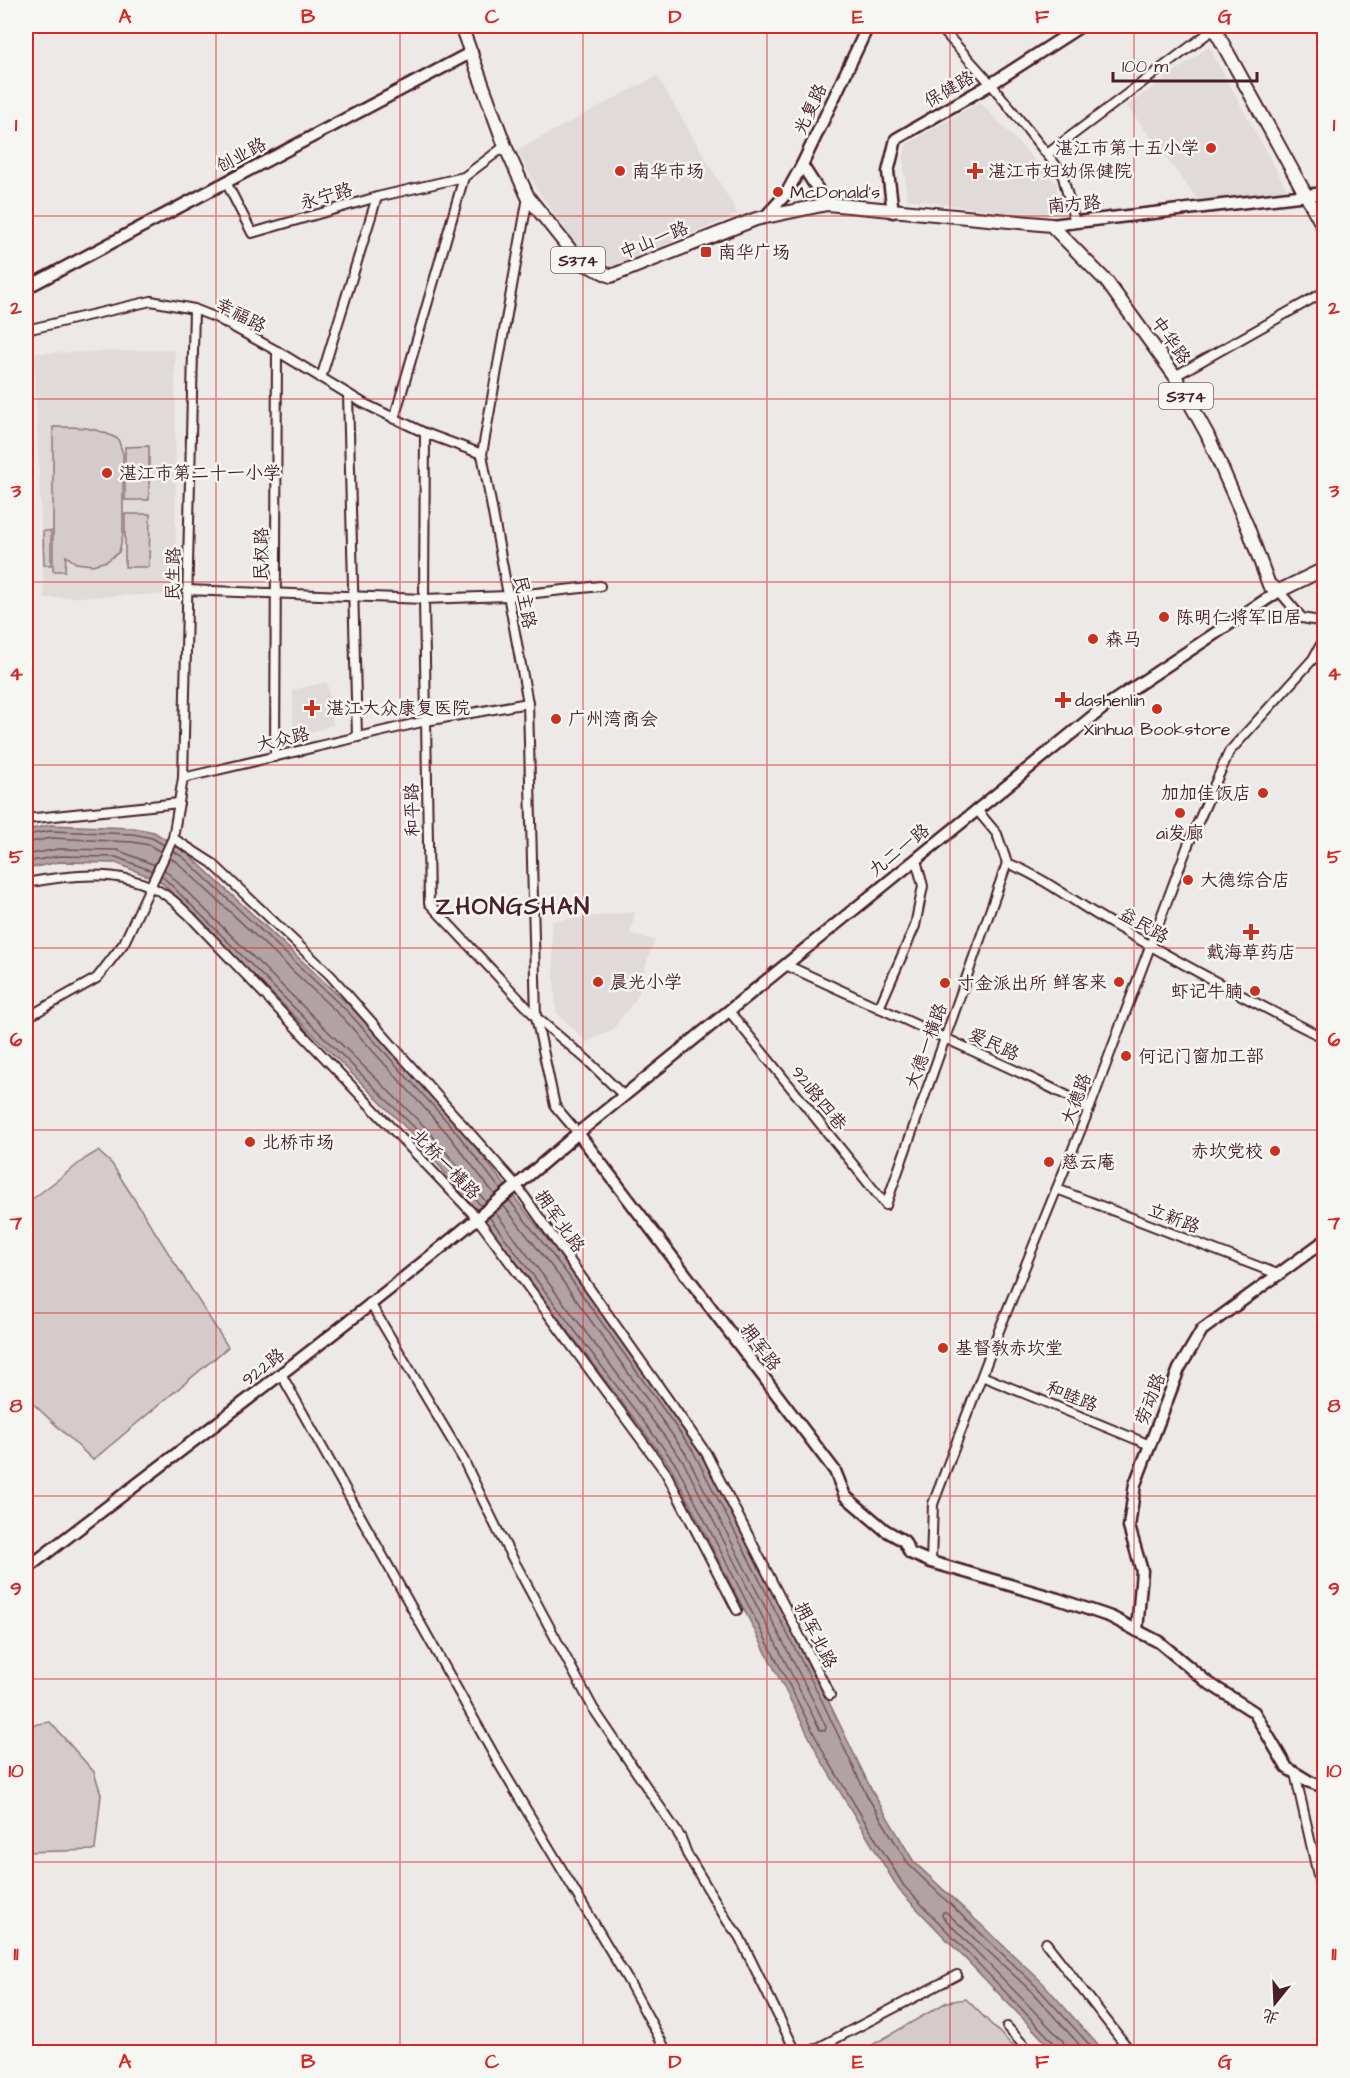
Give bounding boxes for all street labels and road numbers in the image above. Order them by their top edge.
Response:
street label: 保健路 [920,65,979,114]
street label: 光复路 [788,79,833,139]
street label: 创业路 [212,132,271,179]
street label: 永宁路 [297,177,356,216]
street label: 南方路 [1046,190,1102,219]
street label: 中山一路 [616,215,692,266]
road number: S374 [551,247,605,273]
street label: 幸福路 [211,292,271,339]
street label: 中华路 [1145,311,1196,370]
road number: S374 [1159,383,1213,409]
street label: 民权路 [249,527,274,581]
street label: 民生路 [161,547,186,601]
street label: 民主路 [507,573,542,631]
street label: 大众路 [254,721,312,758]
street label: 和平路 [400,783,425,837]
street label: 九二一路 [863,818,935,883]
street label: 益民路 [1114,901,1173,950]
street label: 大德一横路 [899,1000,954,1093]
street label: 爱民路 [964,1022,1024,1067]
street label: 921路四巷 [785,1061,853,1136]
street label: 大德路 [1055,1069,1098,1129]
street label: 北桥一横路 [405,1123,486,1205]
street label: 拥军北路 [529,1185,590,1258]
street label: 立新路 [1144,1197,1204,1240]
street label: 拥军路 [734,1318,787,1376]
street label: 922路 [236,1343,290,1392]
street label: 劳动路 [1129,1369,1172,1429]
street label: 和睦路 [1042,1375,1102,1418]
street label: 拥军北路 [788,1597,843,1673]

